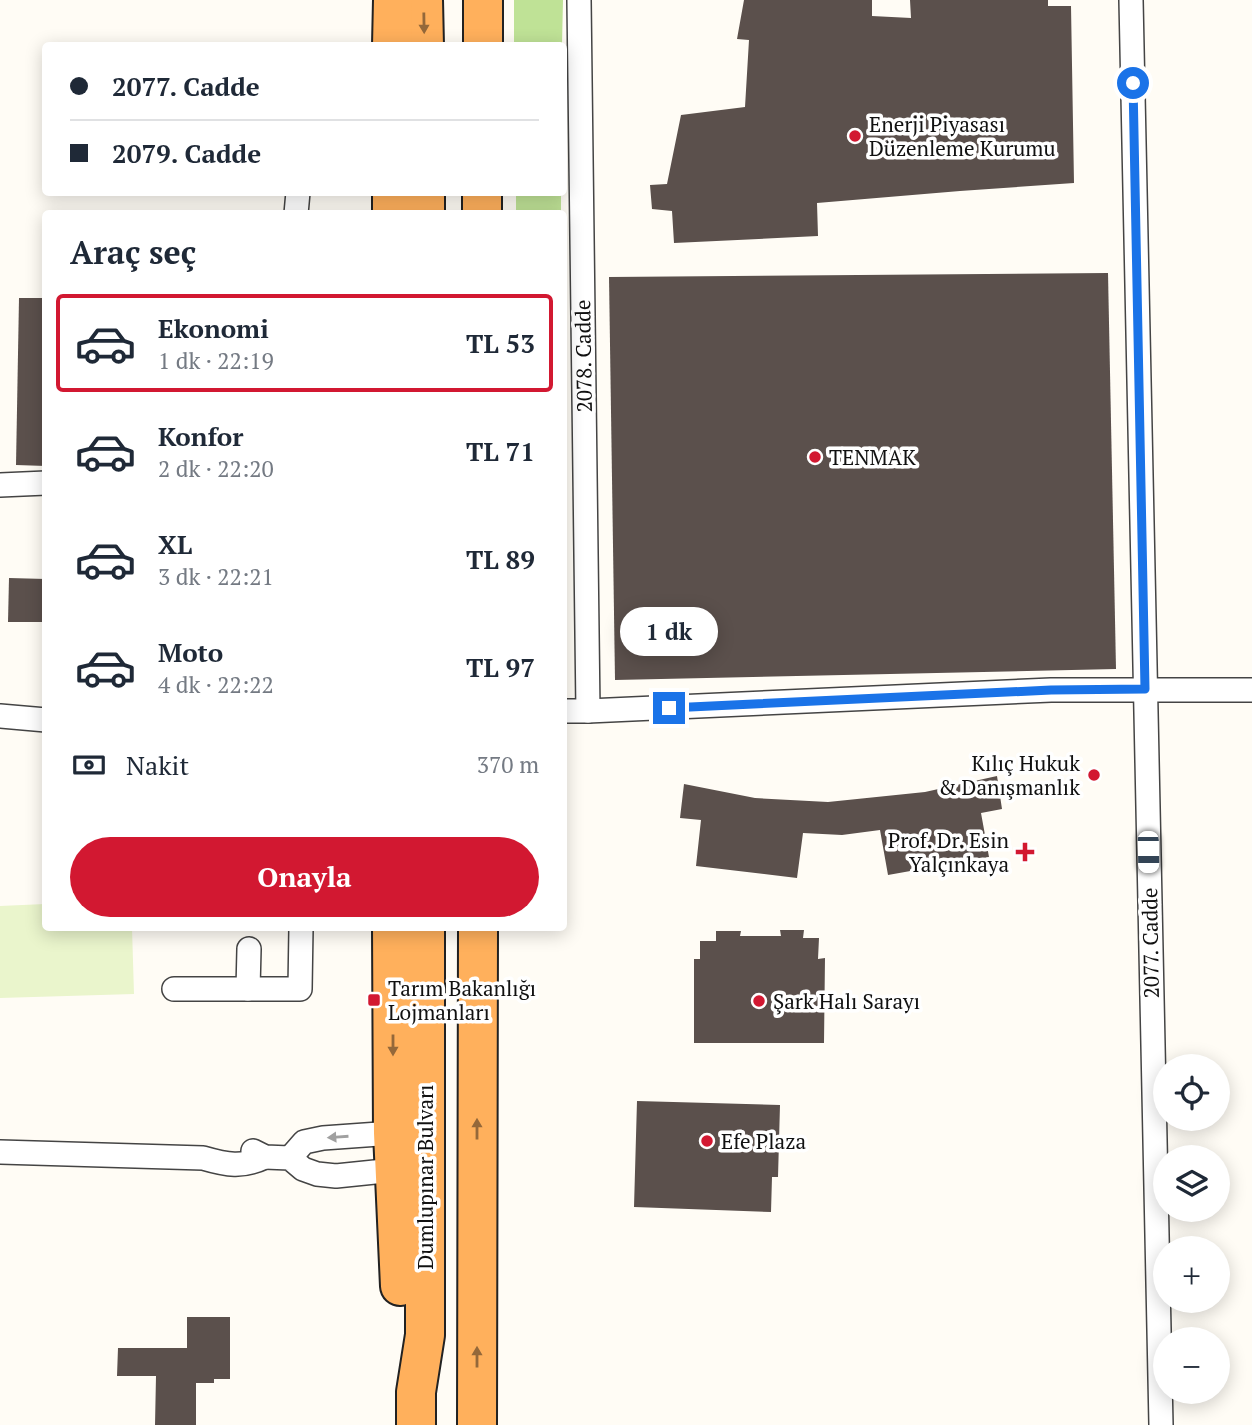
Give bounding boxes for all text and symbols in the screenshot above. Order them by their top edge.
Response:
one-way arrow [418,12,430,34]
route start [1117,67,1149,99]
text: 2077. Cadde [112,69,260,103]
place label: Enerji Piyasası Düzenleme Kurumu [869,110,1056,162]
marker: Enerji Piyasası Düzenleme Kurumu [847,128,863,144]
text: 2079. Cadde [112,136,261,170]
text: Araç seç [70,231,196,273]
street label: 2078. Cadde [568,299,598,413]
text: Ekonomi [158,311,269,345]
icon: car [74,312,137,375]
text: TL 53 [466,326,535,360]
text: 1 dk · 22:19 [158,345,274,376]
text: Konfor [158,419,243,453]
icon: car [74,420,137,483]
text: TL 71 [466,434,535,468]
place label: TENMAK [829,443,916,471]
marker: TENMAK [807,449,823,465]
text: 2 dk · 22:20 [158,453,274,484]
text: XL [158,527,192,561]
icon: car [74,528,137,591]
text: TL 89 [466,542,535,576]
text: 3 dk · 22:21 [158,561,274,592]
callout: 1 dk [620,606,718,656]
text: 1 dk [646,616,692,647]
text: Moto [158,635,223,669]
icon: car [74,636,137,699]
text: TL 97 [466,650,535,684]
text: 4 dk · 22:22 [158,669,274,700]
route end [653,692,685,724]
icon: cash [70,746,108,784]
text: Nakit [126,748,189,782]
text: 370 m [477,749,539,780]
place label: Kılıç Hukuk & Danışmanlık [938,749,1080,801]
marker: Kılıç Hukuk & Danışmanlık [1086,767,1102,783]
place label: Prof. Dr. Esin Yalçınkaya [888,826,1010,878]
car [1138,831,1159,873]
button: Onayla [70,837,539,917]
marker: Prof. Dr. Esin Yalçınkaya [1015,842,1035,862]
street label: 2077. Cadde [1135,887,1165,999]
place label: Tarım Bakanlığı Lojmanları [388,974,536,1026]
place label: Şark Halı Sarayı [773,987,920,1015]
marker: Tarım Bakanlığı Lojmanları [366,992,382,1008]
marker: Şark Halı Sarayı [751,993,767,1009]
one-way arrow [387,1034,399,1056]
map controls [1153,1054,1230,1404]
button: locate [1153,1054,1230,1131]
street label: Dumlupınar Bulvarı [411,1085,439,1269]
one-way arrow [471,1118,483,1140]
place label: Efe Plaza [721,1127,806,1155]
one-way arrow [327,1132,349,1143]
marker: Efe Plaza [699,1133,715,1149]
button: layers [1153,1145,1230,1222]
button: + [1153,1236,1230,1313]
button: − [1153,1327,1230,1404]
one-way arrow [471,1346,483,1368]

